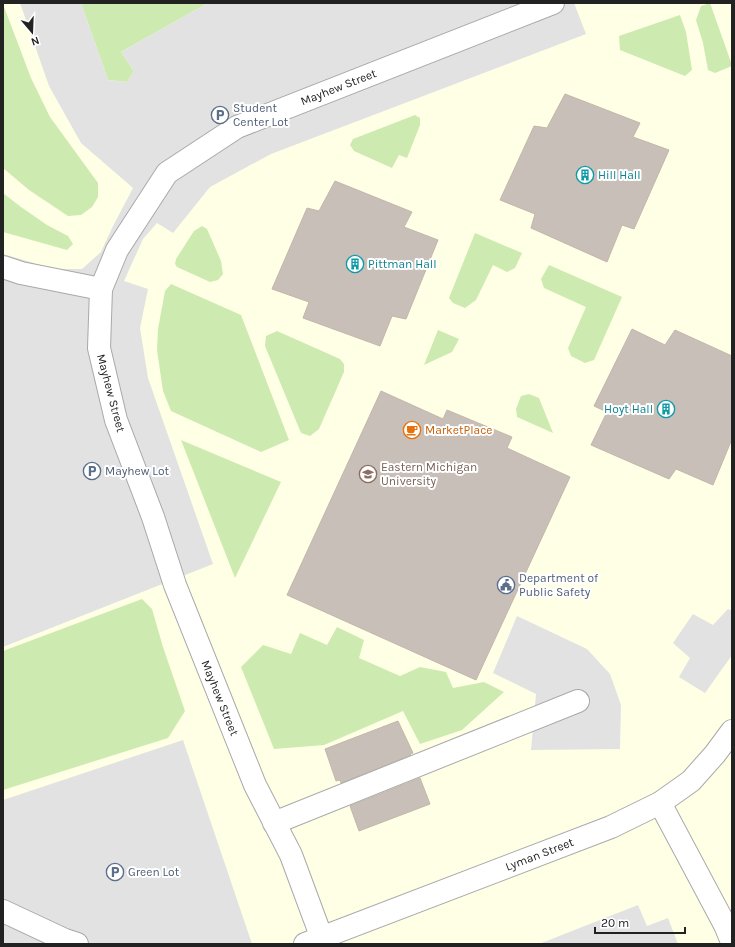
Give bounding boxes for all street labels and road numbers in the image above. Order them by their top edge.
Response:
street label: Mayhew Street [298,66,379,108]
street label: Mayhew Street [94,352,128,434]
street label: Mayhew Street [198,658,242,738]
street label: Lyman Street [503,835,576,874]

